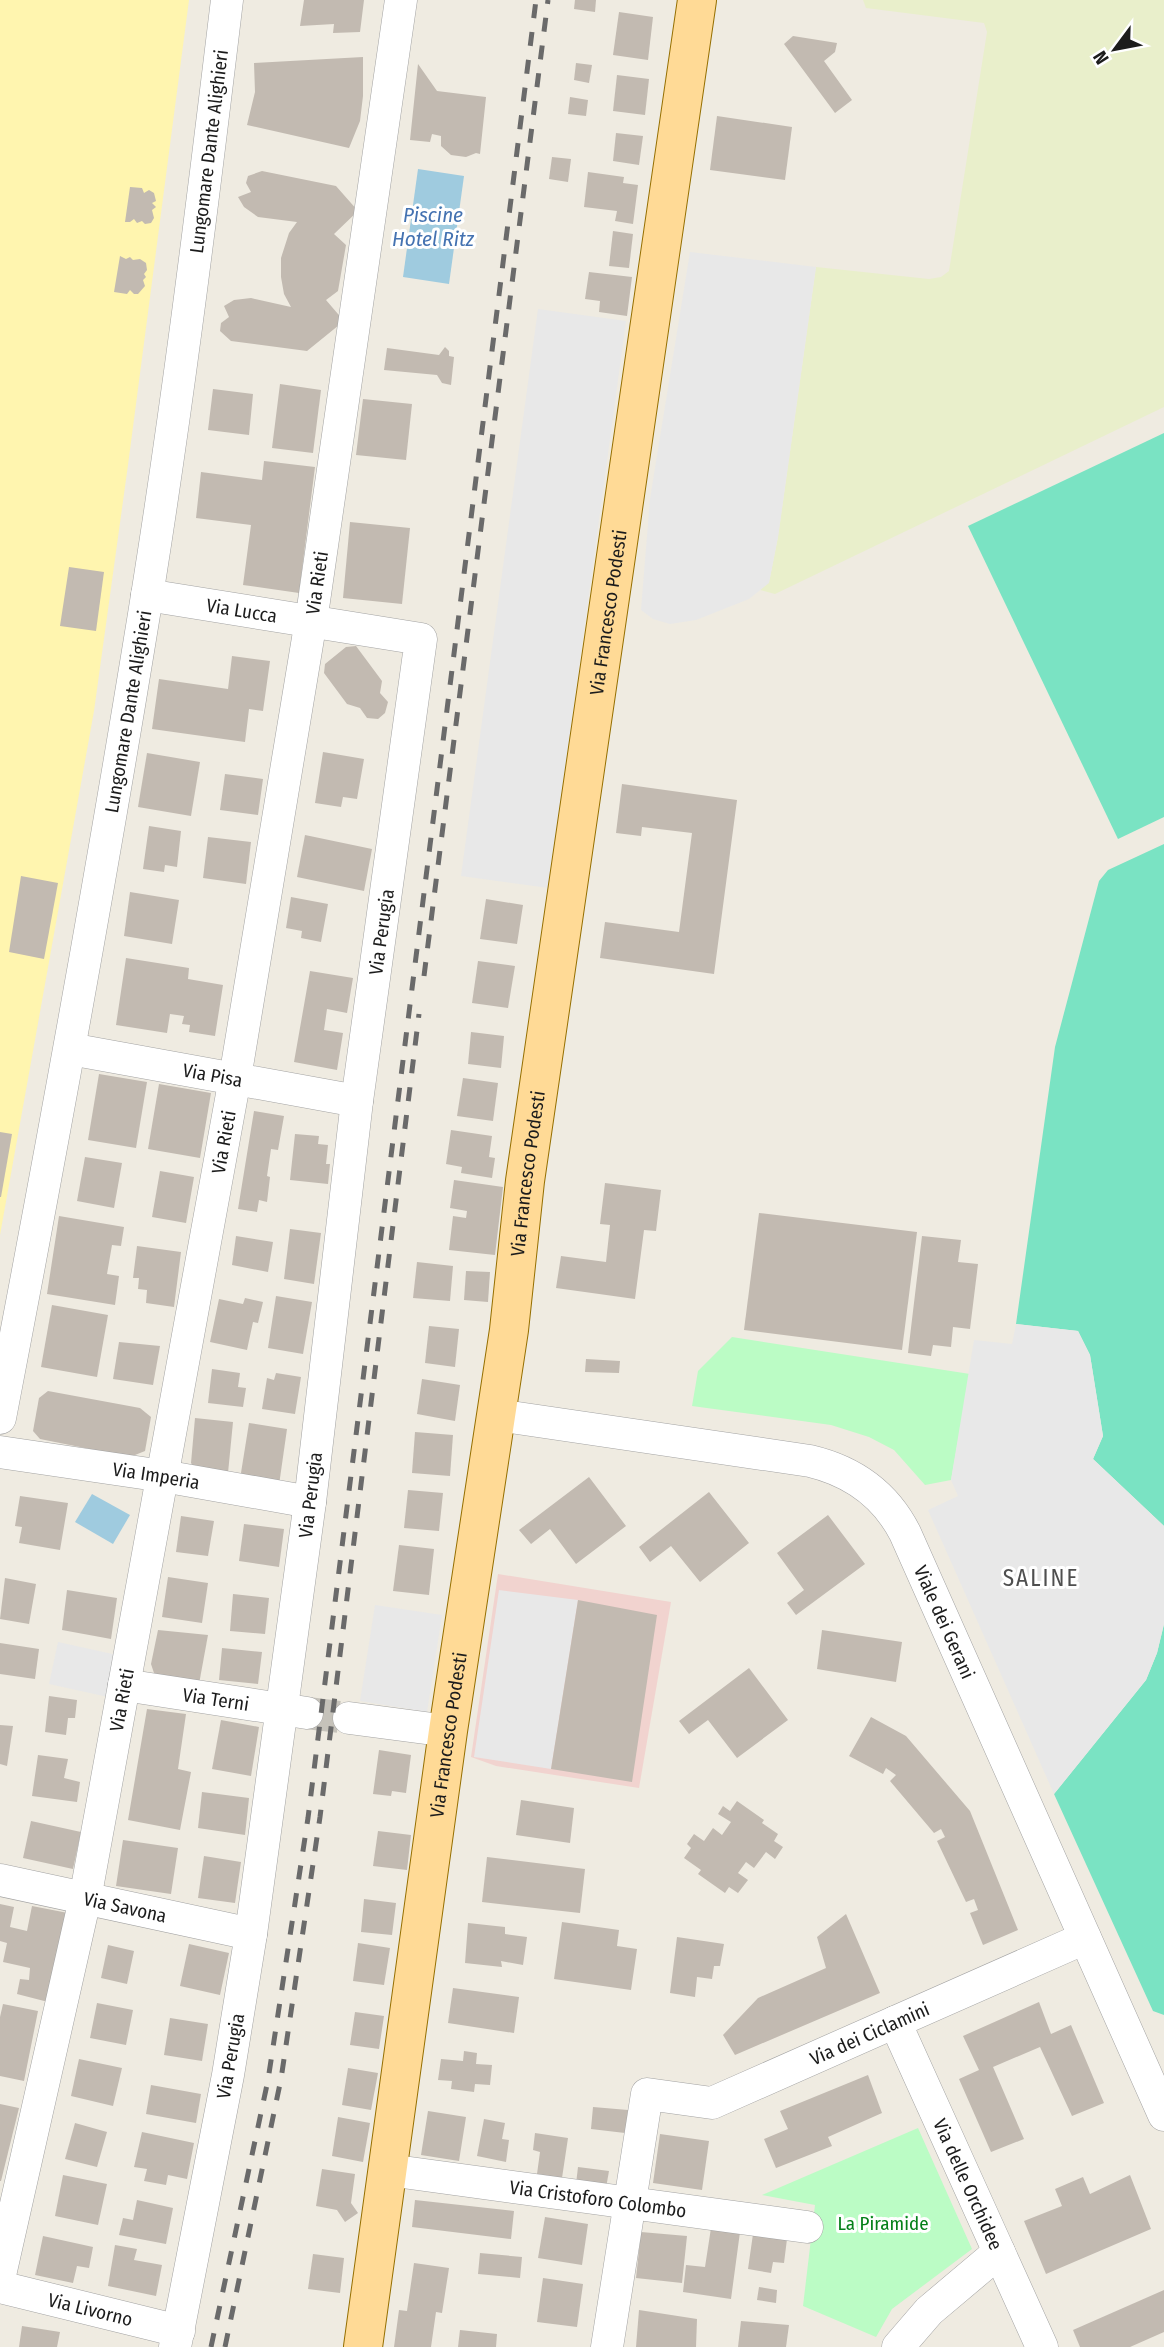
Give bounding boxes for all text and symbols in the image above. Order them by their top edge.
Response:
north arrow [1080,14,1150,84]
text: N [1088,47,1114,69]
street label: Lungomare Dante Alighieri [185,48,233,255]
water label: Piscine Hotel Ritz [392,202,475,252]
street label: Via Francesco Podesti [585,528,632,697]
street label: Via Rieti [301,550,333,616]
street label: Via Lucca [205,594,279,628]
street label: Lungomare Dante Alighieri [100,609,157,815]
street label: Via Perugia [364,888,399,977]
street label: Via Pisa [181,1059,244,1092]
street label: Via Francesco Podesti [506,1089,550,1258]
street label: Via Rieti [207,1109,241,1176]
street label: Via Perugia [294,1451,327,1539]
street label: Via Imperia [111,1458,202,1494]
street label: Viale dei Gerani [909,1562,979,1682]
district label: SALINE [1003,1564,1079,1592]
street label: Via Francesco Podesti [425,1651,472,1819]
street label: Via Rieti [105,1666,139,1733]
street label: Via Terni [181,1683,251,1716]
street label: Via Savona [81,1887,169,1928]
street label: Via dei Ciclamini [806,1997,933,2070]
street label: Via Perugia [212,2011,249,2101]
street label: Via delle Orchidee [928,2115,1008,2254]
street label: Via Cristoforo Colombo [508,2176,688,2222]
park label: La Piramide [837,2212,929,2235]
street label: Via Livorno [45,2288,135,2331]

